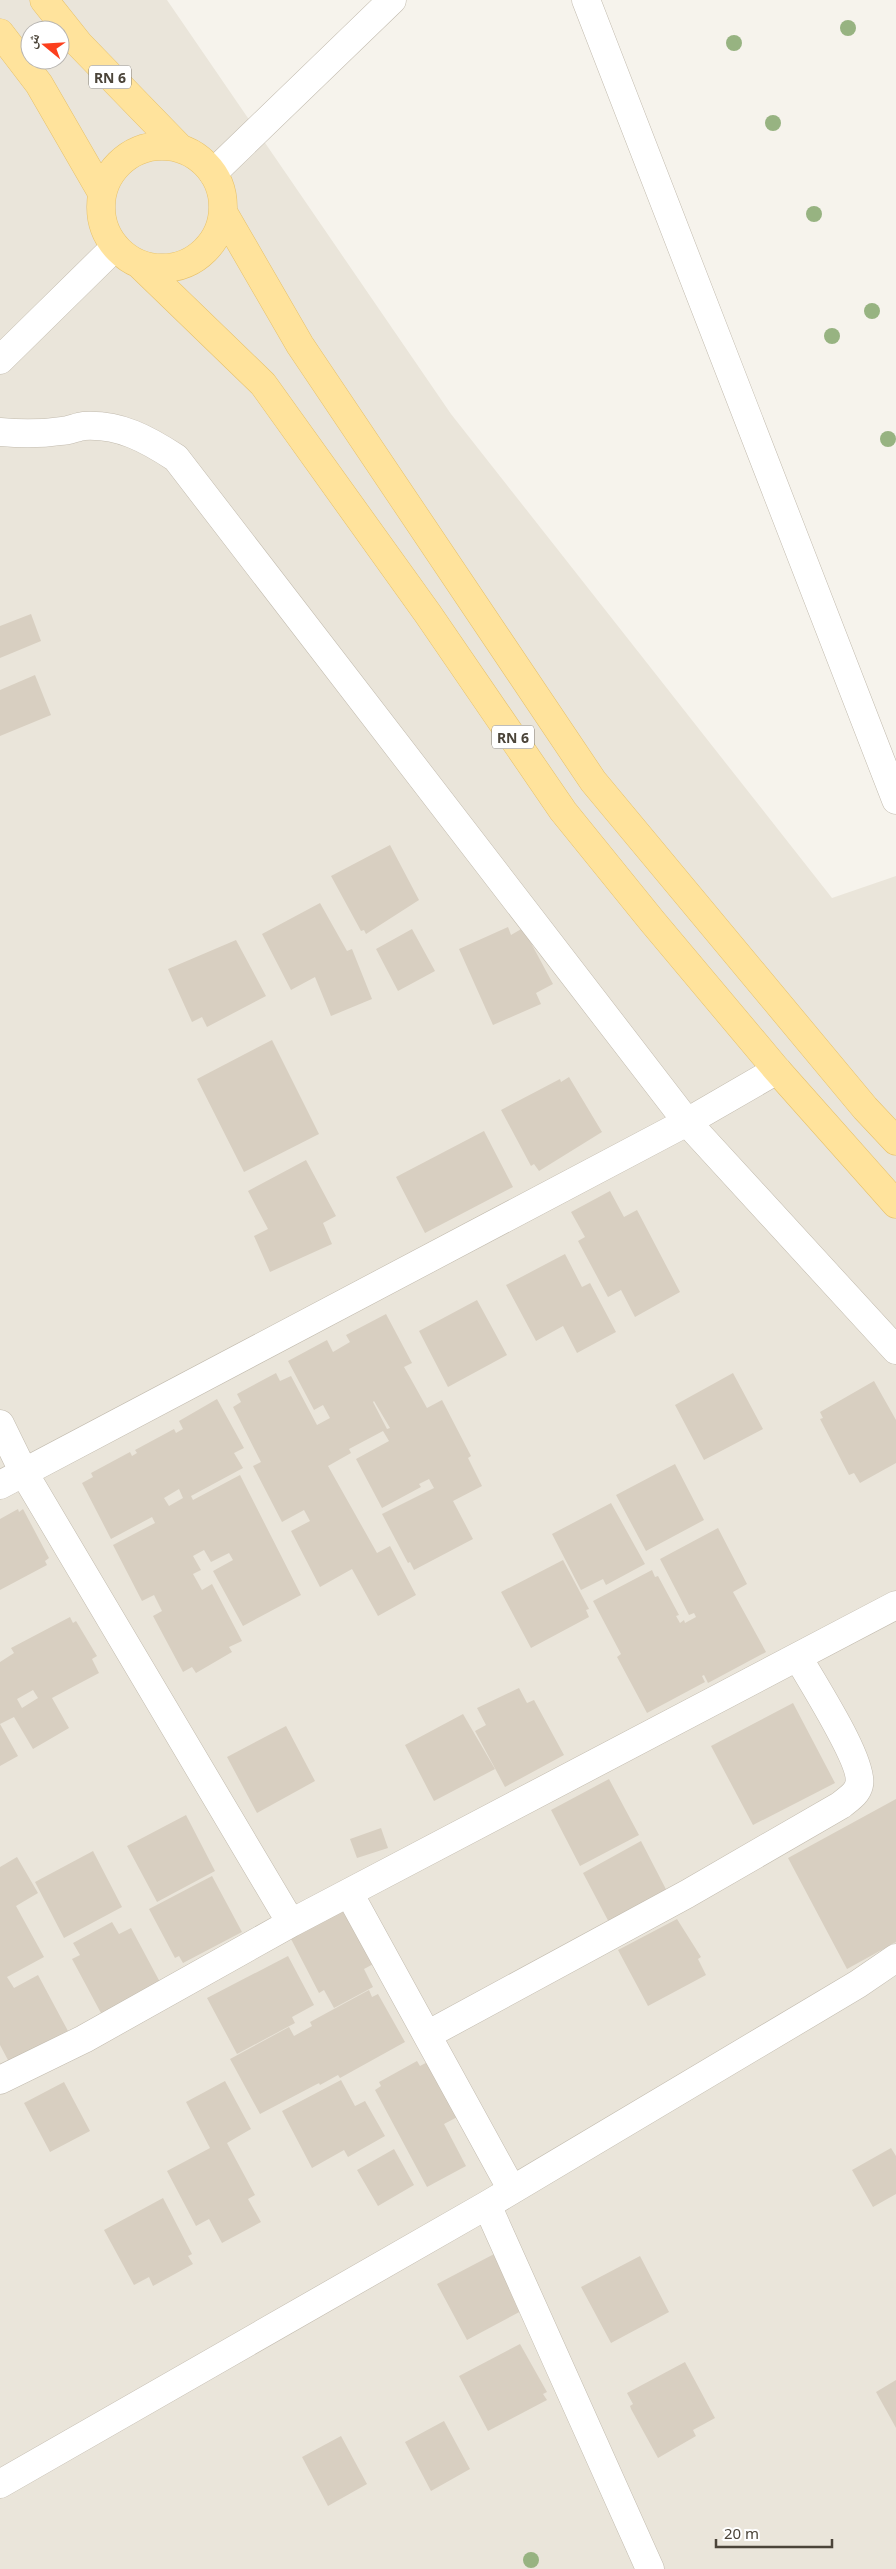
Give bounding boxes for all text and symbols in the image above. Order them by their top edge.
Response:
north arrow [20,20,70,70]
text: ش [21,31,44,51]
road number: RN 6 [89,66,131,88]
road number: RN 6 [492,726,534,749]
scale bar [716,2516,832,2548]
text: 20 m [724,2523,759,2543]

